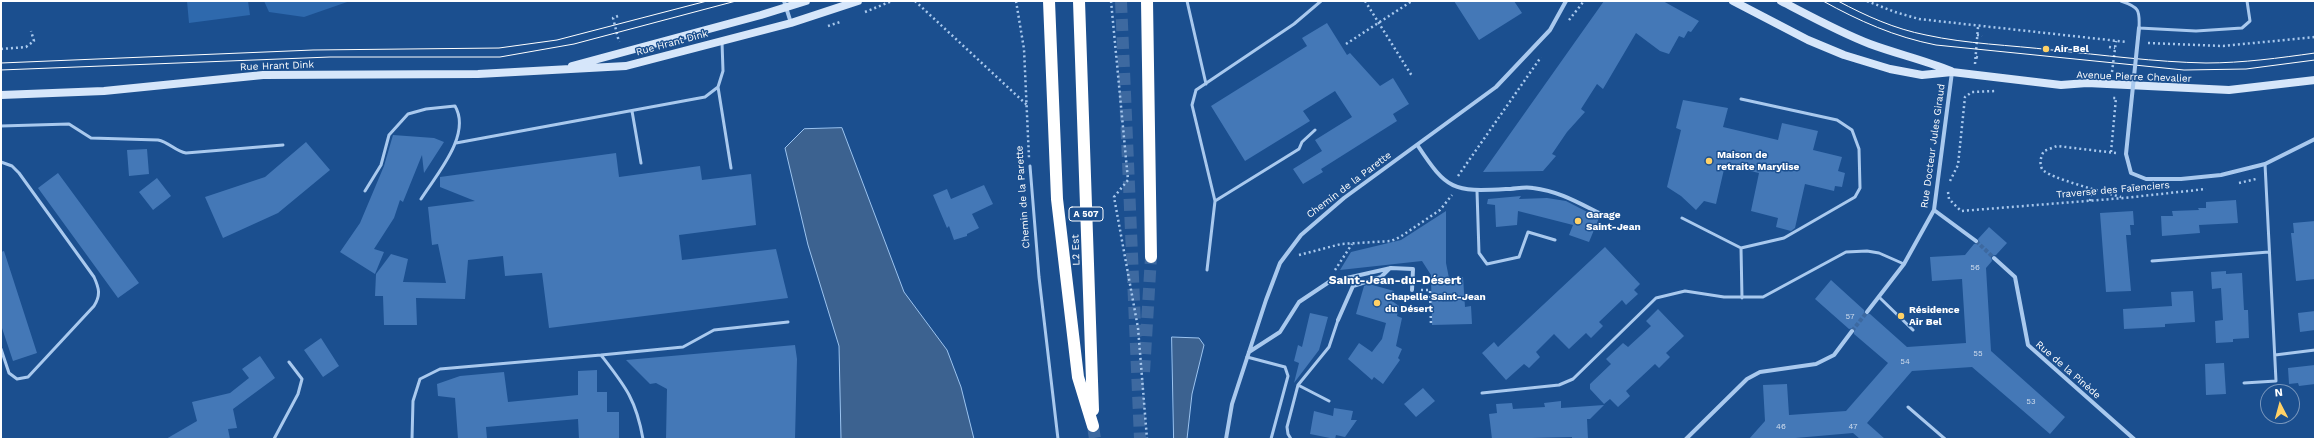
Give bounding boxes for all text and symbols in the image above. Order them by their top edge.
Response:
street label: Rue Hrant Dink [635,28,709,58]
place label: Air-Bel [2054,43,2089,55]
marker: Air-Bel [2041,44,2051,54]
street label: Rue Hrant Dink [240,59,314,73]
street label: Avenue Pierre Chevalier [2076,69,2192,85]
street label: Rue Docteur Jules Giraud [1918,83,1948,209]
street label: Chemin de la Parette [1013,145,1033,249]
street label: Chemin de la Parette [1304,149,1394,221]
place label: Maison de retraite Marylise [1717,149,1799,172]
marker: Maison de retraite Marylise [1704,156,1714,166]
street label: Traverse des Faïenciers [2056,179,2170,201]
road number: A 507 [1069,207,1103,221]
place label: Garage Saint-Jean [1586,209,1641,232]
marker: Garage Saint-Jean [1573,216,1583,226]
street label: L2 Est [1069,234,1083,266]
house number: 56 [1970,263,1980,273]
district label: Saint-Jean-du-Désert [1329,273,1461,287]
place label: Chapelle Saint-Jean du Désert [1385,291,1486,314]
marker: Chapelle Saint-Jean du Désert [1372,298,1382,308]
place label: Résidence Air Bel [1909,304,1960,328]
marker: Résidence Air Bel [1896,311,1906,321]
house number: 57 [1845,312,1855,322]
street label: Rue de la Pinède [2033,338,2103,402]
house number: 55 [1973,349,1983,359]
house number: 54 [1900,357,1910,367]
north arrow [2260,384,2300,424]
text: N [2274,386,2284,399]
house number: 53 [2026,397,2036,407]
house number: 46 [1776,422,1786,432]
house number: 47 [1849,422,1857,432]

